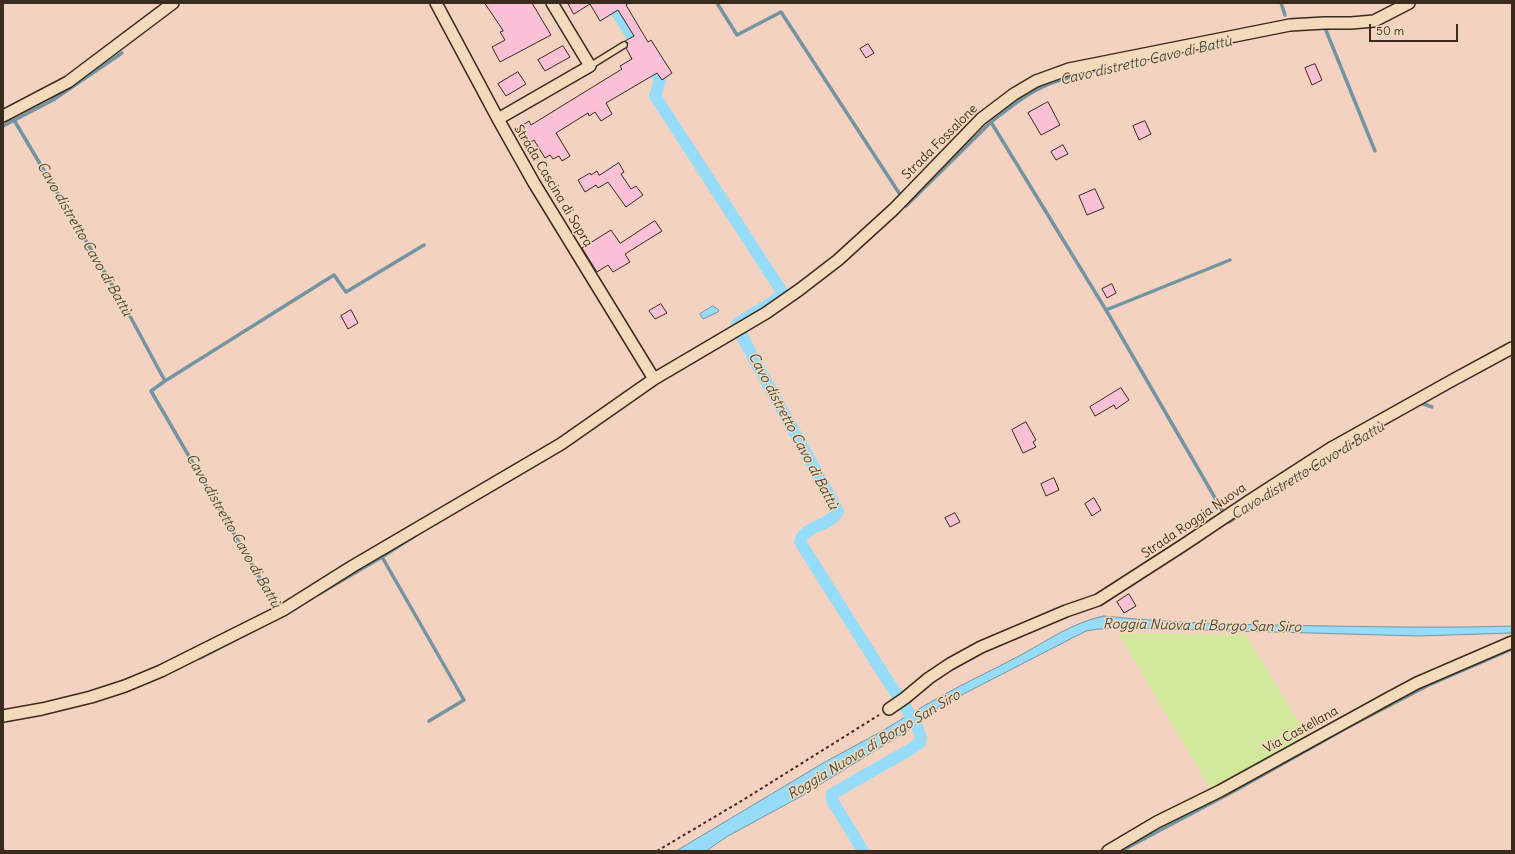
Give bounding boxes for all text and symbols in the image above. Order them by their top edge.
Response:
scale bar [1371,16,1460,42]
text: 50 m [1376,23,1404,38]
water label: Cavo distretto Cavo di Battù [1059,33,1233,89]
street label: Strada Fossalone [899,101,981,183]
street label: Strada Cascina di Sopra [510,122,596,250]
water label: Cavo distretto Cavo di Battù [33,159,135,319]
water label: Cavo distretto Cavo di Battù [744,350,842,512]
water label: Cavo distretto Cavo di Battù [1228,419,1388,523]
water label: Cavo distretto Cavo di Battù [182,451,284,611]
street label: Strada Roggia Nuova [1139,480,1249,562]
water label: Roggia Nuova di Borgo San Siro [1103,616,1301,636]
water label: Roggia Nuova di Borgo San Siro [785,687,963,803]
street label: Via Castellana [1261,703,1341,757]

